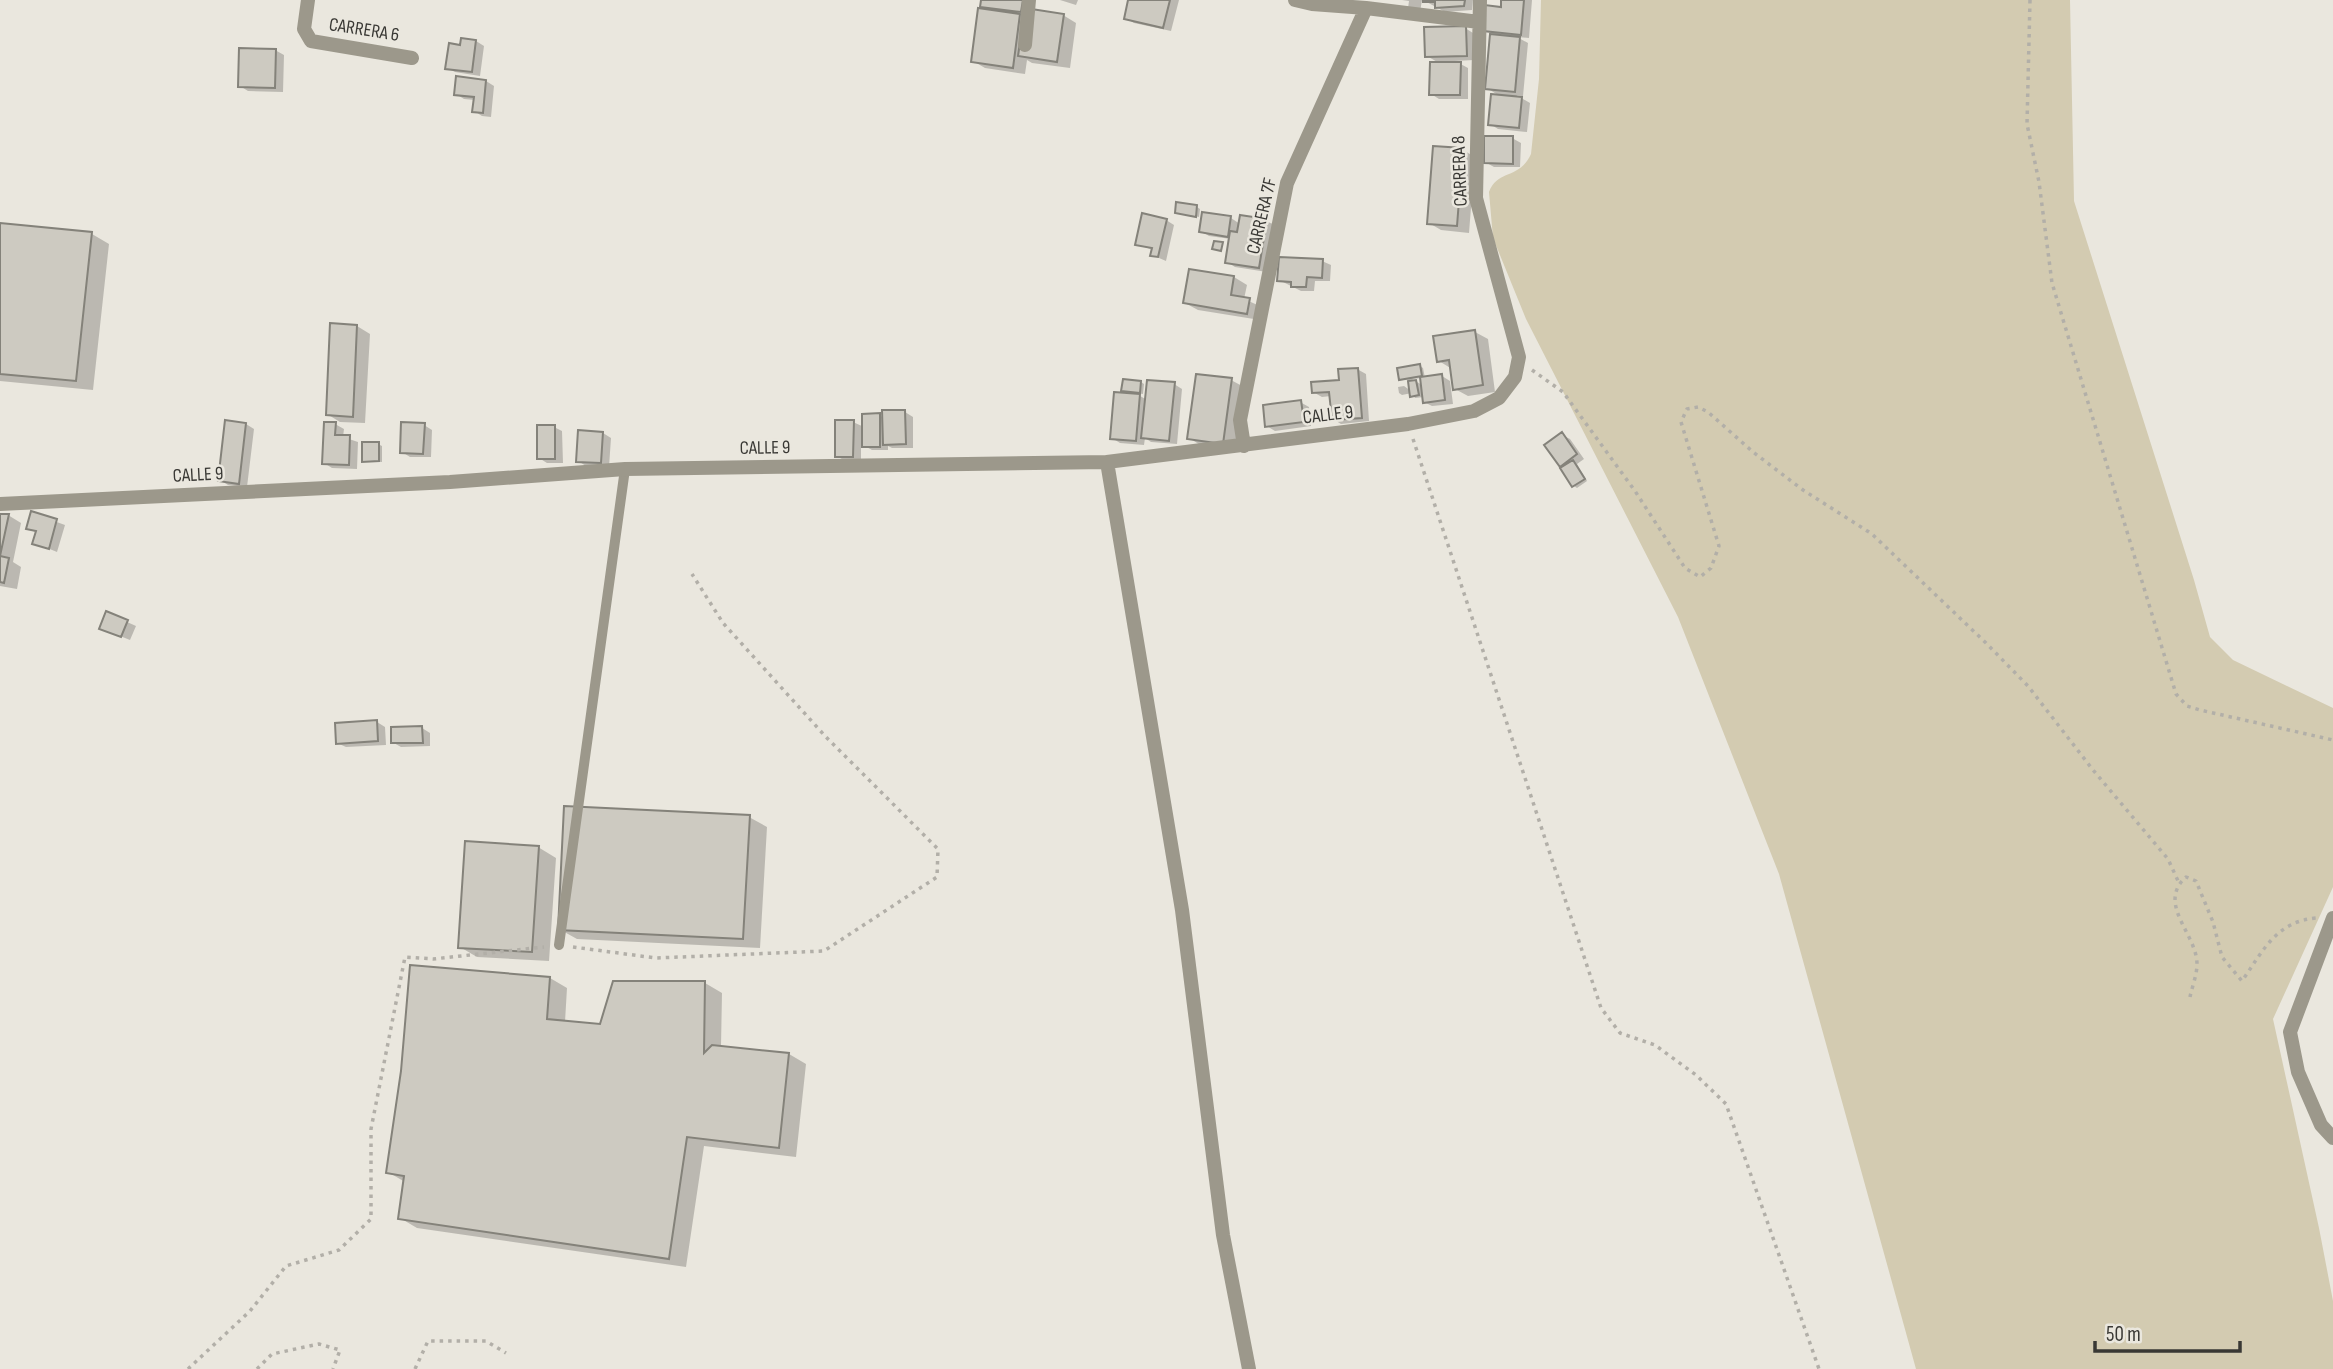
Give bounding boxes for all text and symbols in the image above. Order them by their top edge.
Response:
street label: CARRERA 6 [327,13,401,47]
street label: CARRERA 8 [1447,135,1473,207]
street label: CARRERA 7F [1242,176,1282,256]
street label: CALLE 9 [1301,400,1355,430]
street label: CALLE 9 [739,436,791,460]
street label: CALLE 9 [172,462,224,488]
scale bar [2095,1310,2240,1354]
text: 50 m [2106,1322,2141,1347]

